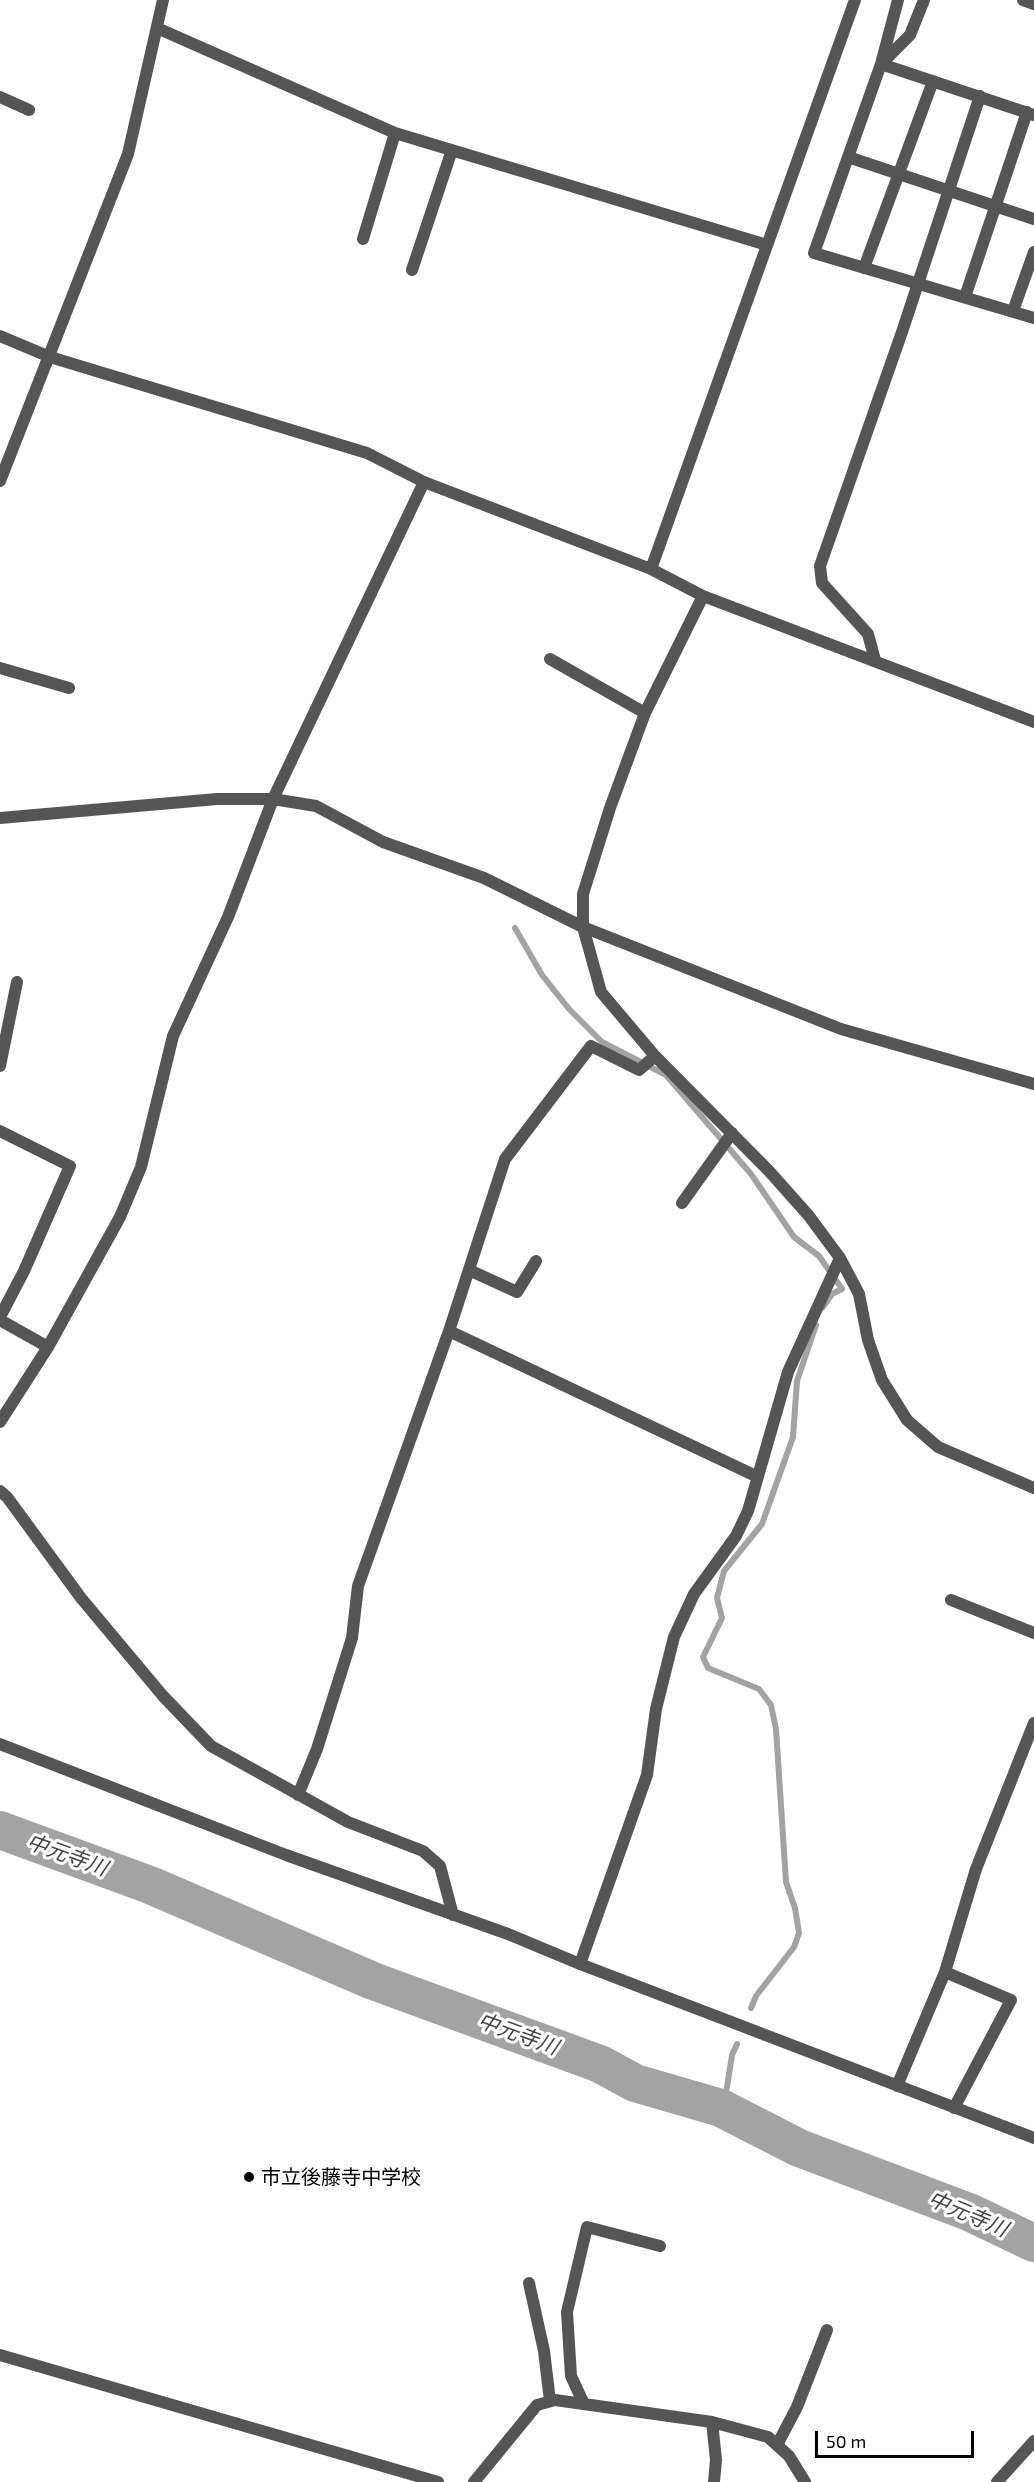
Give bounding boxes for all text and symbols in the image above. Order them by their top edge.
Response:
water label: 中元寺川 [23,1829,111,1881]
water label: 中元寺川 [474,2008,562,2060]
place label: 市立後藤寺中学校 [261,2165,421,2189]
marker: 市立後藤寺中学校 [242,2170,256,2184]
water label: 中元寺川 [924,2186,1012,2242]
scale bar [818,2419,977,2457]
text: 50 m [826,2430,866,2452]

